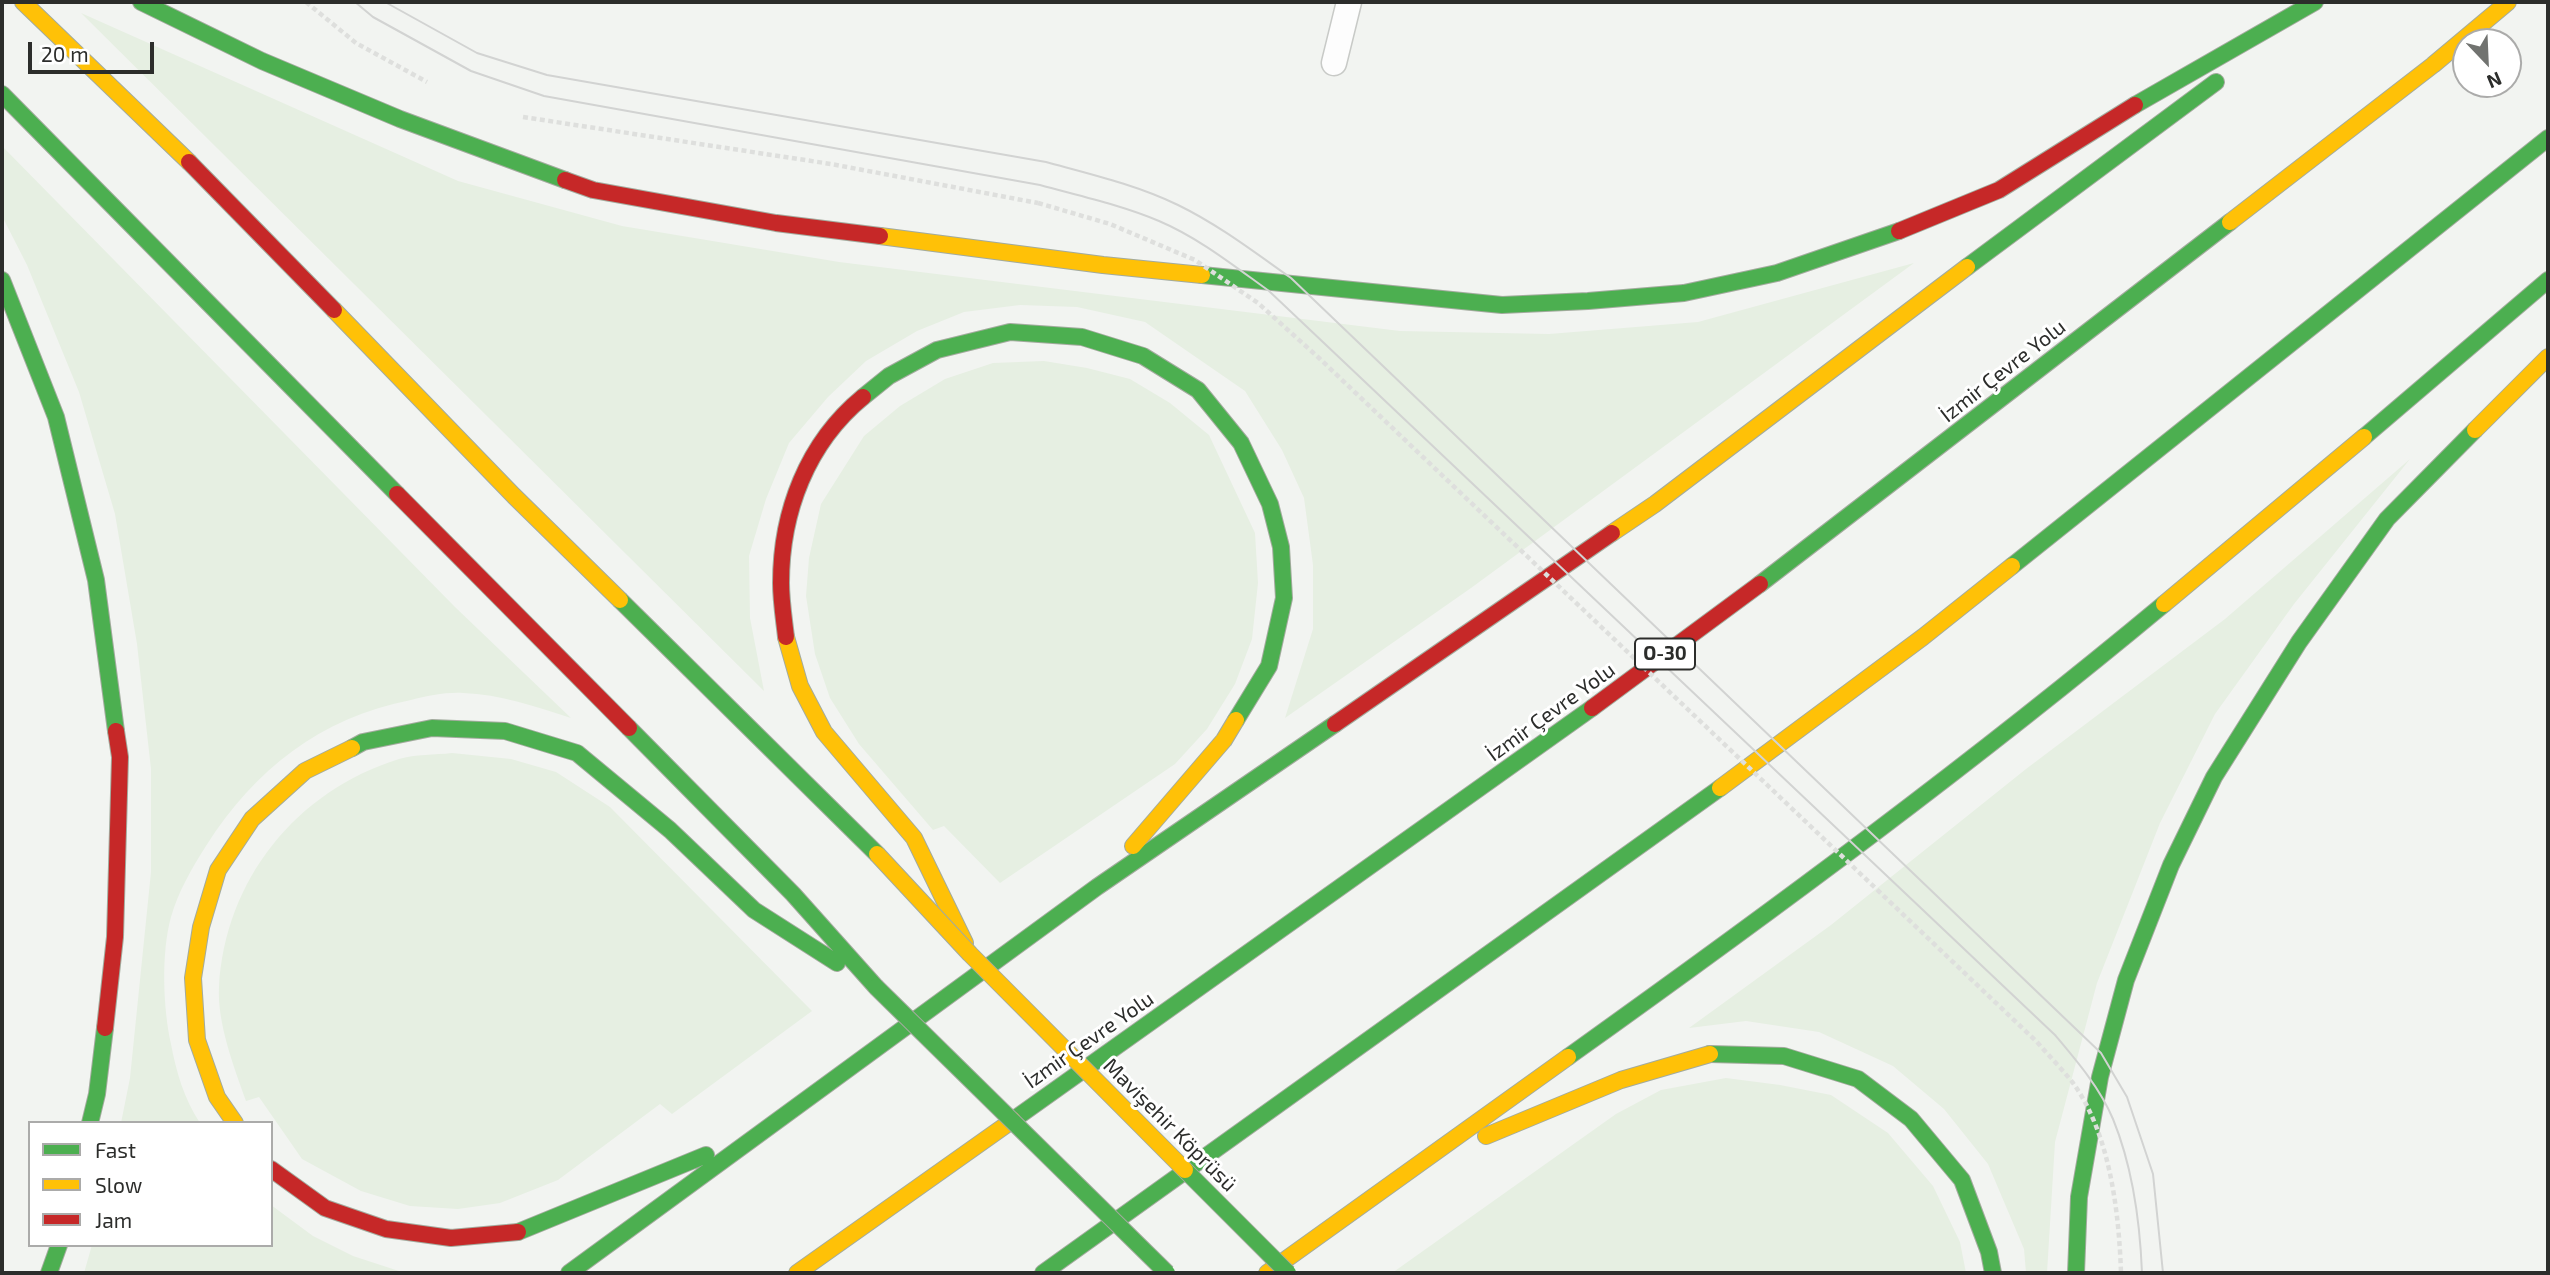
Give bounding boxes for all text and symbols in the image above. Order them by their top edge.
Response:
scale bar [32,28,158,72]
north arrow [2452,28,2522,98]
text: 20 m [41,41,89,66]
text: N [2484,68,2505,94]
street label: İzmir Çevre Yolu [1935,314,2071,428]
road number: O-30 [1635,638,1695,670]
street label: İzmir Çevre Yolu [1482,657,1620,767]
street label: İzmir Çevre Yolu [1020,986,1158,1094]
street label: Mavişehir Köprüsü [1098,1053,1242,1197]
legend [28,1121,273,1247]
text: Fast [95,1137,136,1162]
text: Slow [95,1172,142,1197]
text: Jam [95,1207,132,1232]

